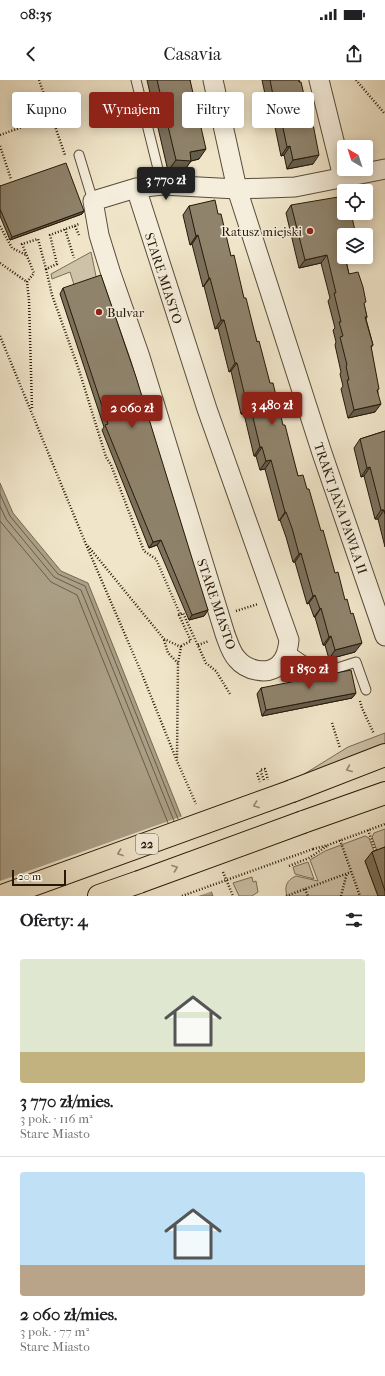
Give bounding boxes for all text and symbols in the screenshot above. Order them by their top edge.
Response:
text: 08:35 [20,5,52,23]
icon: back [20,43,42,65]
icon: share [343,43,365,65]
text: Casavia [164,44,221,65]
chip: Kupno [12,92,81,128]
chip: Wynajem [89,92,174,128]
chip: Filtry [182,92,244,128]
chip: Nowe [252,92,314,128]
north arrow [337,140,373,176]
map controls [337,140,373,264]
pin: 3 770 zł [125,167,207,201]
text: 3 770 zł [146,172,186,187]
button: locate [337,184,373,220]
place label: Ratusz miejski [221,224,302,239]
marker: Ratusz miejski [305,226,315,236]
button: layers [337,228,373,264]
street label: STARE MIASTO [142,231,185,326]
place label: Bulvar [107,305,145,320]
marker: Bulvar [94,307,104,317]
pin: 3 480 zł [231,392,313,426]
pin: 2 060 zł [91,395,173,429]
text: 3 480 zł [251,397,293,412]
text: 2 060 zł [111,400,154,415]
street label: TRAKT JANA PAWŁA II [311,440,370,576]
street label: STARE MIASTO [194,557,239,651]
pin: 1 850 zł [268,656,350,690]
text: 1 850 zł [290,661,328,676]
one-way arrow [345,764,353,772]
one-way arrow [252,800,259,808]
road number: 22 [136,834,158,854]
one-way arrow [117,849,124,857]
one-way arrow [172,865,179,873]
scale bar [12,868,66,887]
text: 20 m [18,870,41,883]
icon: filters [343,909,365,931]
text: Oferty: 4 [20,910,87,930]
icon: home [157,985,229,1057]
text: 3 770 zł/mies. [20,1091,113,1111]
text: 3 pok. · 116 m² [20,1111,93,1126]
text: Stare Miasto [20,1126,90,1141]
icon: home [157,1198,229,1270]
text: 2 060 zł/mies. [20,1304,117,1324]
text: 3 pok. · 77 m² [20,1324,89,1339]
text: Stare Miasto [20,1339,90,1354]

